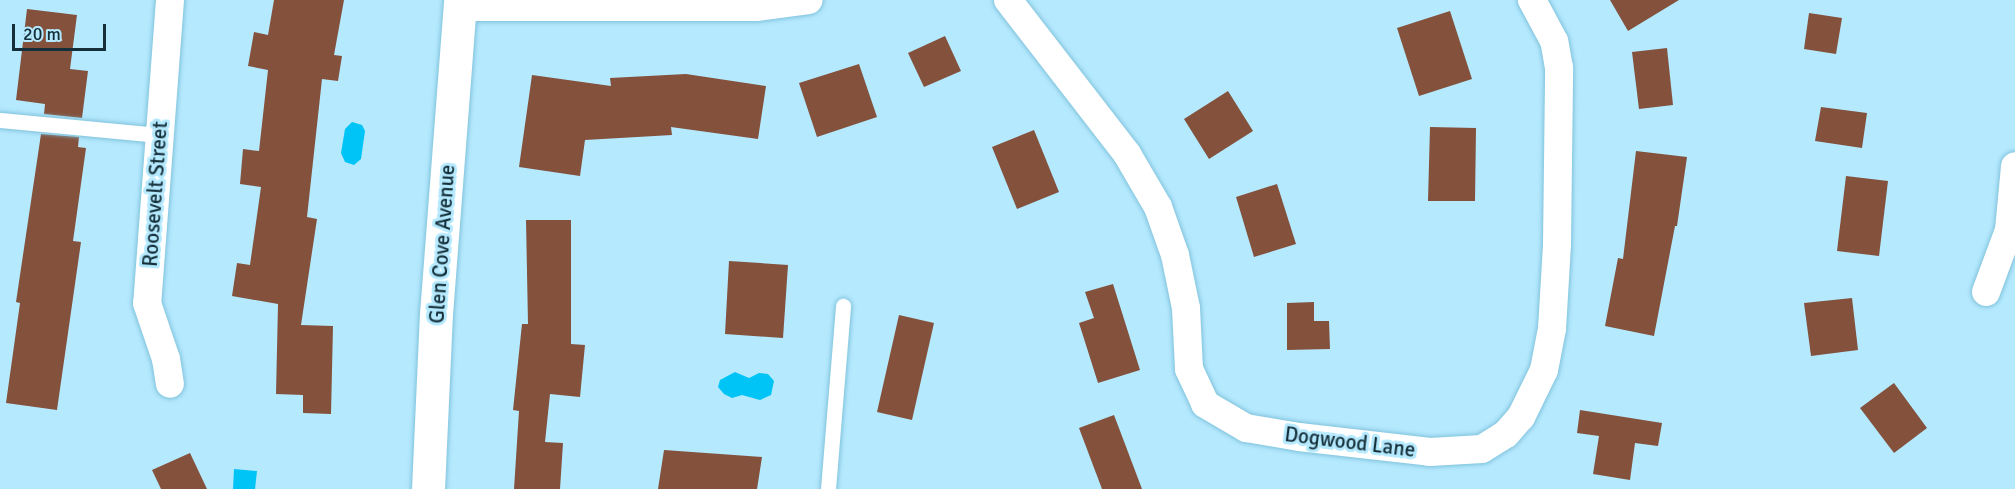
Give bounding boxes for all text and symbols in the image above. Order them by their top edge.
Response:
scale bar [15,12,110,50]
text: 20 m [23,23,61,45]
street label: Roosevelt Street [137,120,173,268]
street label: Glen Cove Avenue [424,164,460,324]
street label: Dogwood Lane [1283,421,1417,463]

